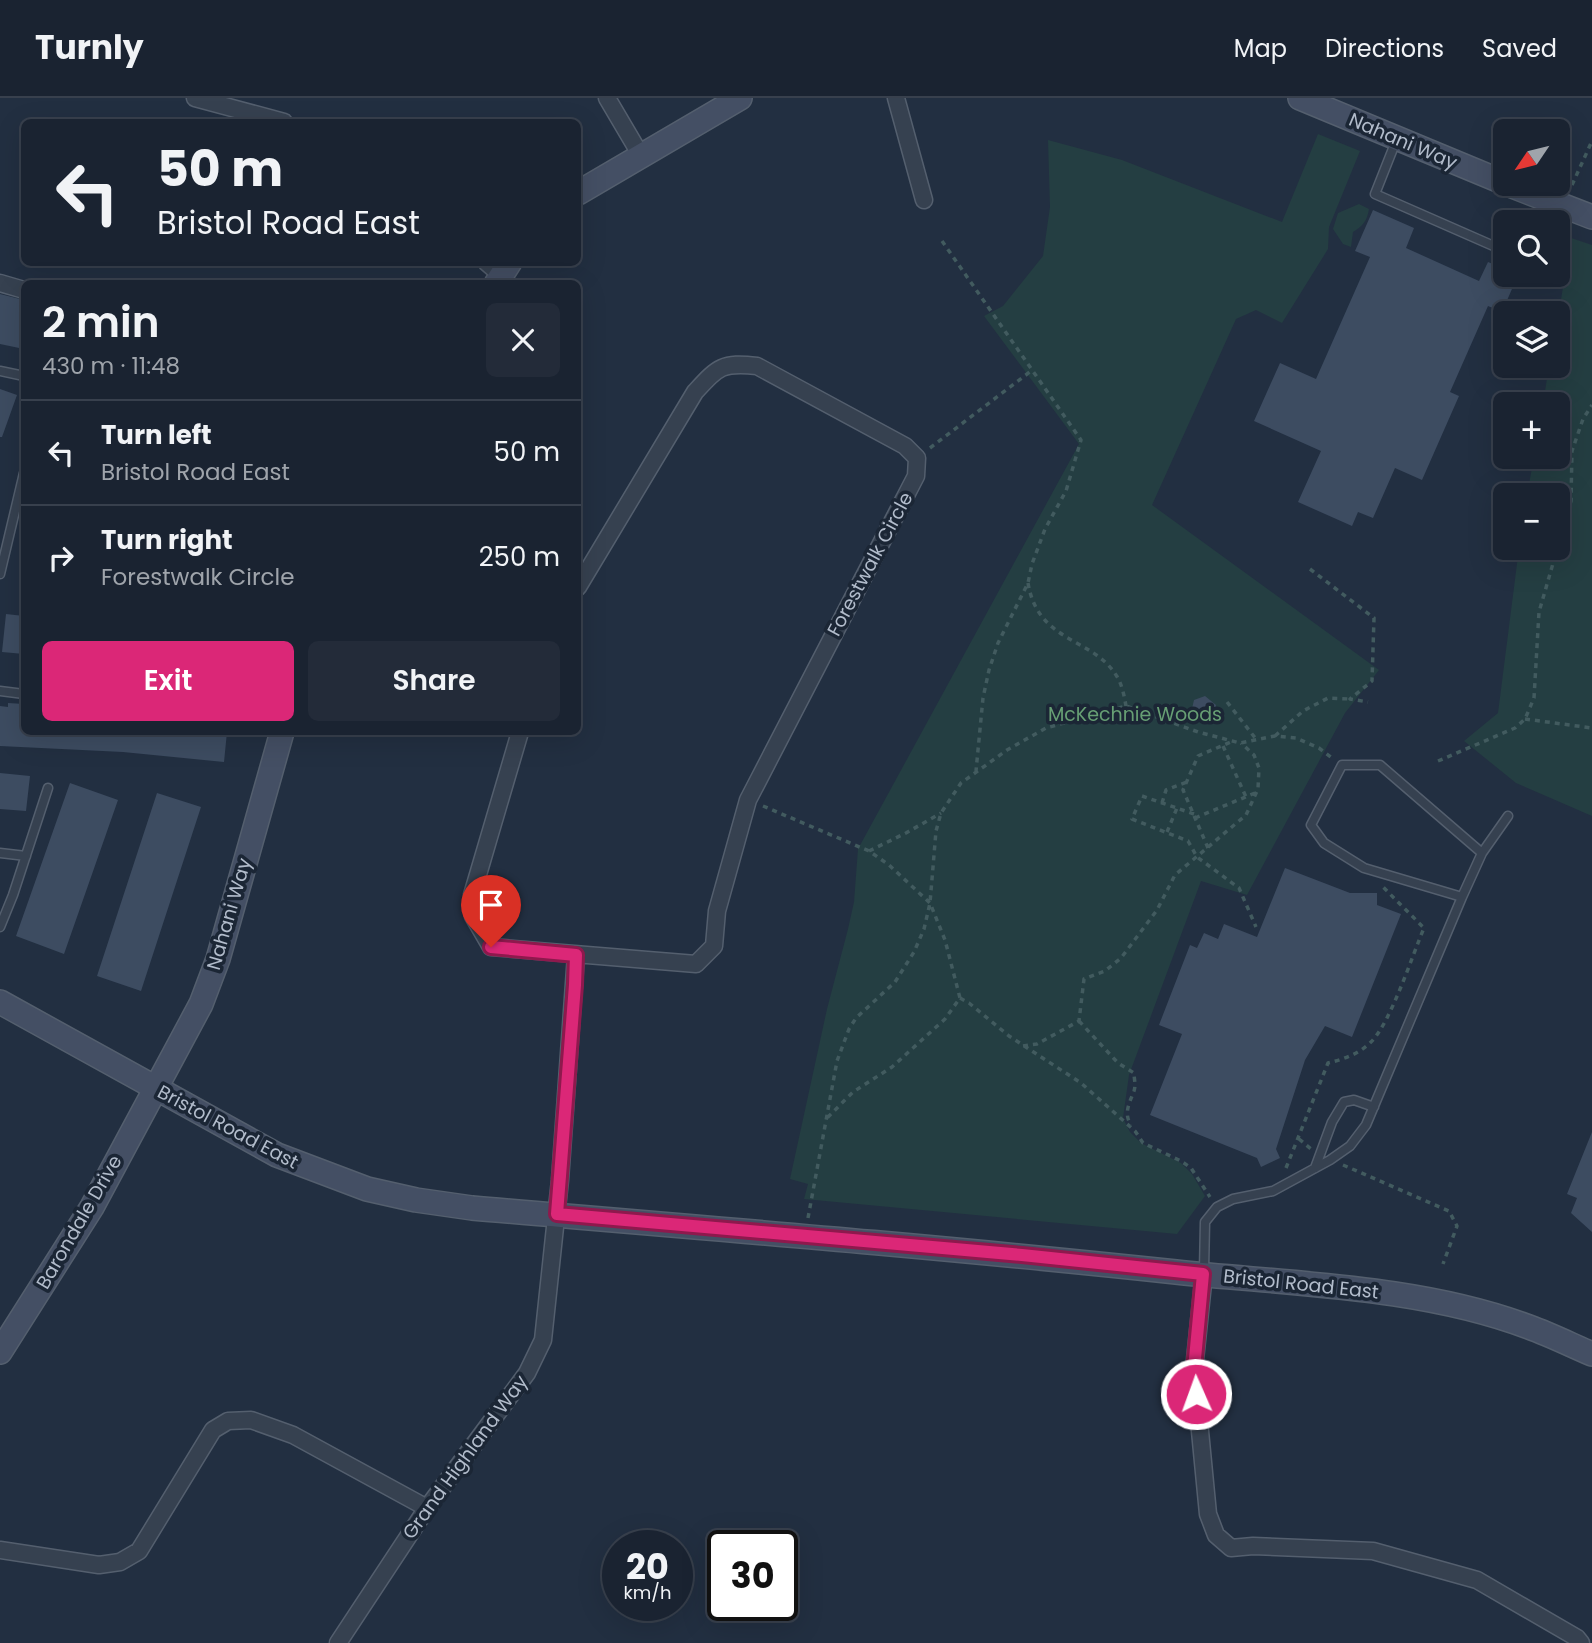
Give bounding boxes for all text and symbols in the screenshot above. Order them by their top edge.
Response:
text: Turnly [35,24,144,71]
text: Map [1234,32,1287,65]
text: Directions [1325,32,1444,65]
text: Saved [1482,32,1557,65]
street label: Nahani Way [1345,106,1462,176]
north arrow [1493,119,1570,196]
map controls [1493,119,1570,560]
text: 50 m [157,135,283,203]
icon: left [42,147,133,238]
text: Bristol Road East [157,200,420,245]
button: search [1493,210,1570,287]
text: 2 min [42,293,160,352]
button: layers [1493,301,1570,378]
button: close [486,303,560,377]
text: 430 m · 11:48 [42,350,180,382]
button: + [1493,392,1570,469]
text: Turn left [101,417,212,453]
icon: left [42,434,80,472]
text: 50 m [494,434,560,470]
text: Bristol Road East [101,456,290,488]
button: − [1493,483,1570,560]
street label: Forestwalk Circle [821,487,919,641]
text: Turn right [101,522,233,558]
icon: right [42,539,80,577]
text: 250 m [479,539,560,575]
text: Forestwalk Circle [101,561,294,593]
button: Exit [42,641,294,721]
button: Share [308,641,560,721]
park label: McKechnie Woods [1048,701,1222,728]
street label: Nahani Way [200,855,258,973]
pin [461,875,521,947]
icon: arrive [472,886,510,924]
street label: Bristol Road East [153,1078,303,1176]
street label: Barondale Drive [30,1150,128,1294]
street label: Bristol Road East [1222,1262,1380,1306]
position arrow [1159,1357,1233,1431]
street label: Grand Highland Way [396,1369,534,1545]
speed limit sign: 30 [707,1530,798,1621]
text: 20 [626,1542,669,1591]
text: km/h [624,1580,671,1605]

